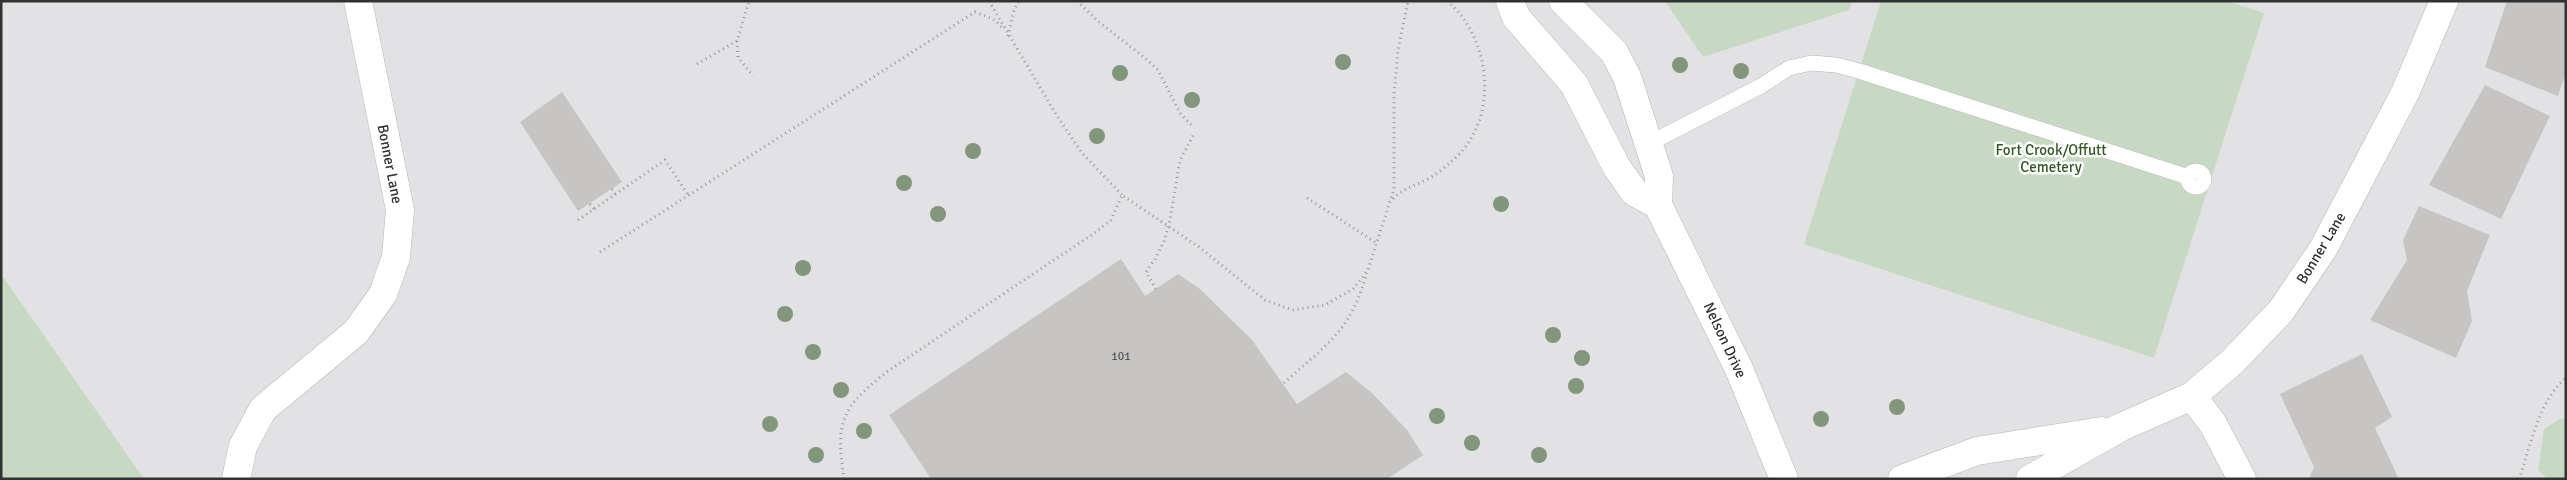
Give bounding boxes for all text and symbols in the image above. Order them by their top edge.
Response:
street label: Bonner Lane [373,123,407,205]
park label: Fort Crook/Offutt Cemetery [1995,141,2107,176]
street label: Bonner Lane [2293,209,2349,287]
street label: Nelson Drive [1700,299,1750,381]
house number: 101 [1111,349,1131,364]

